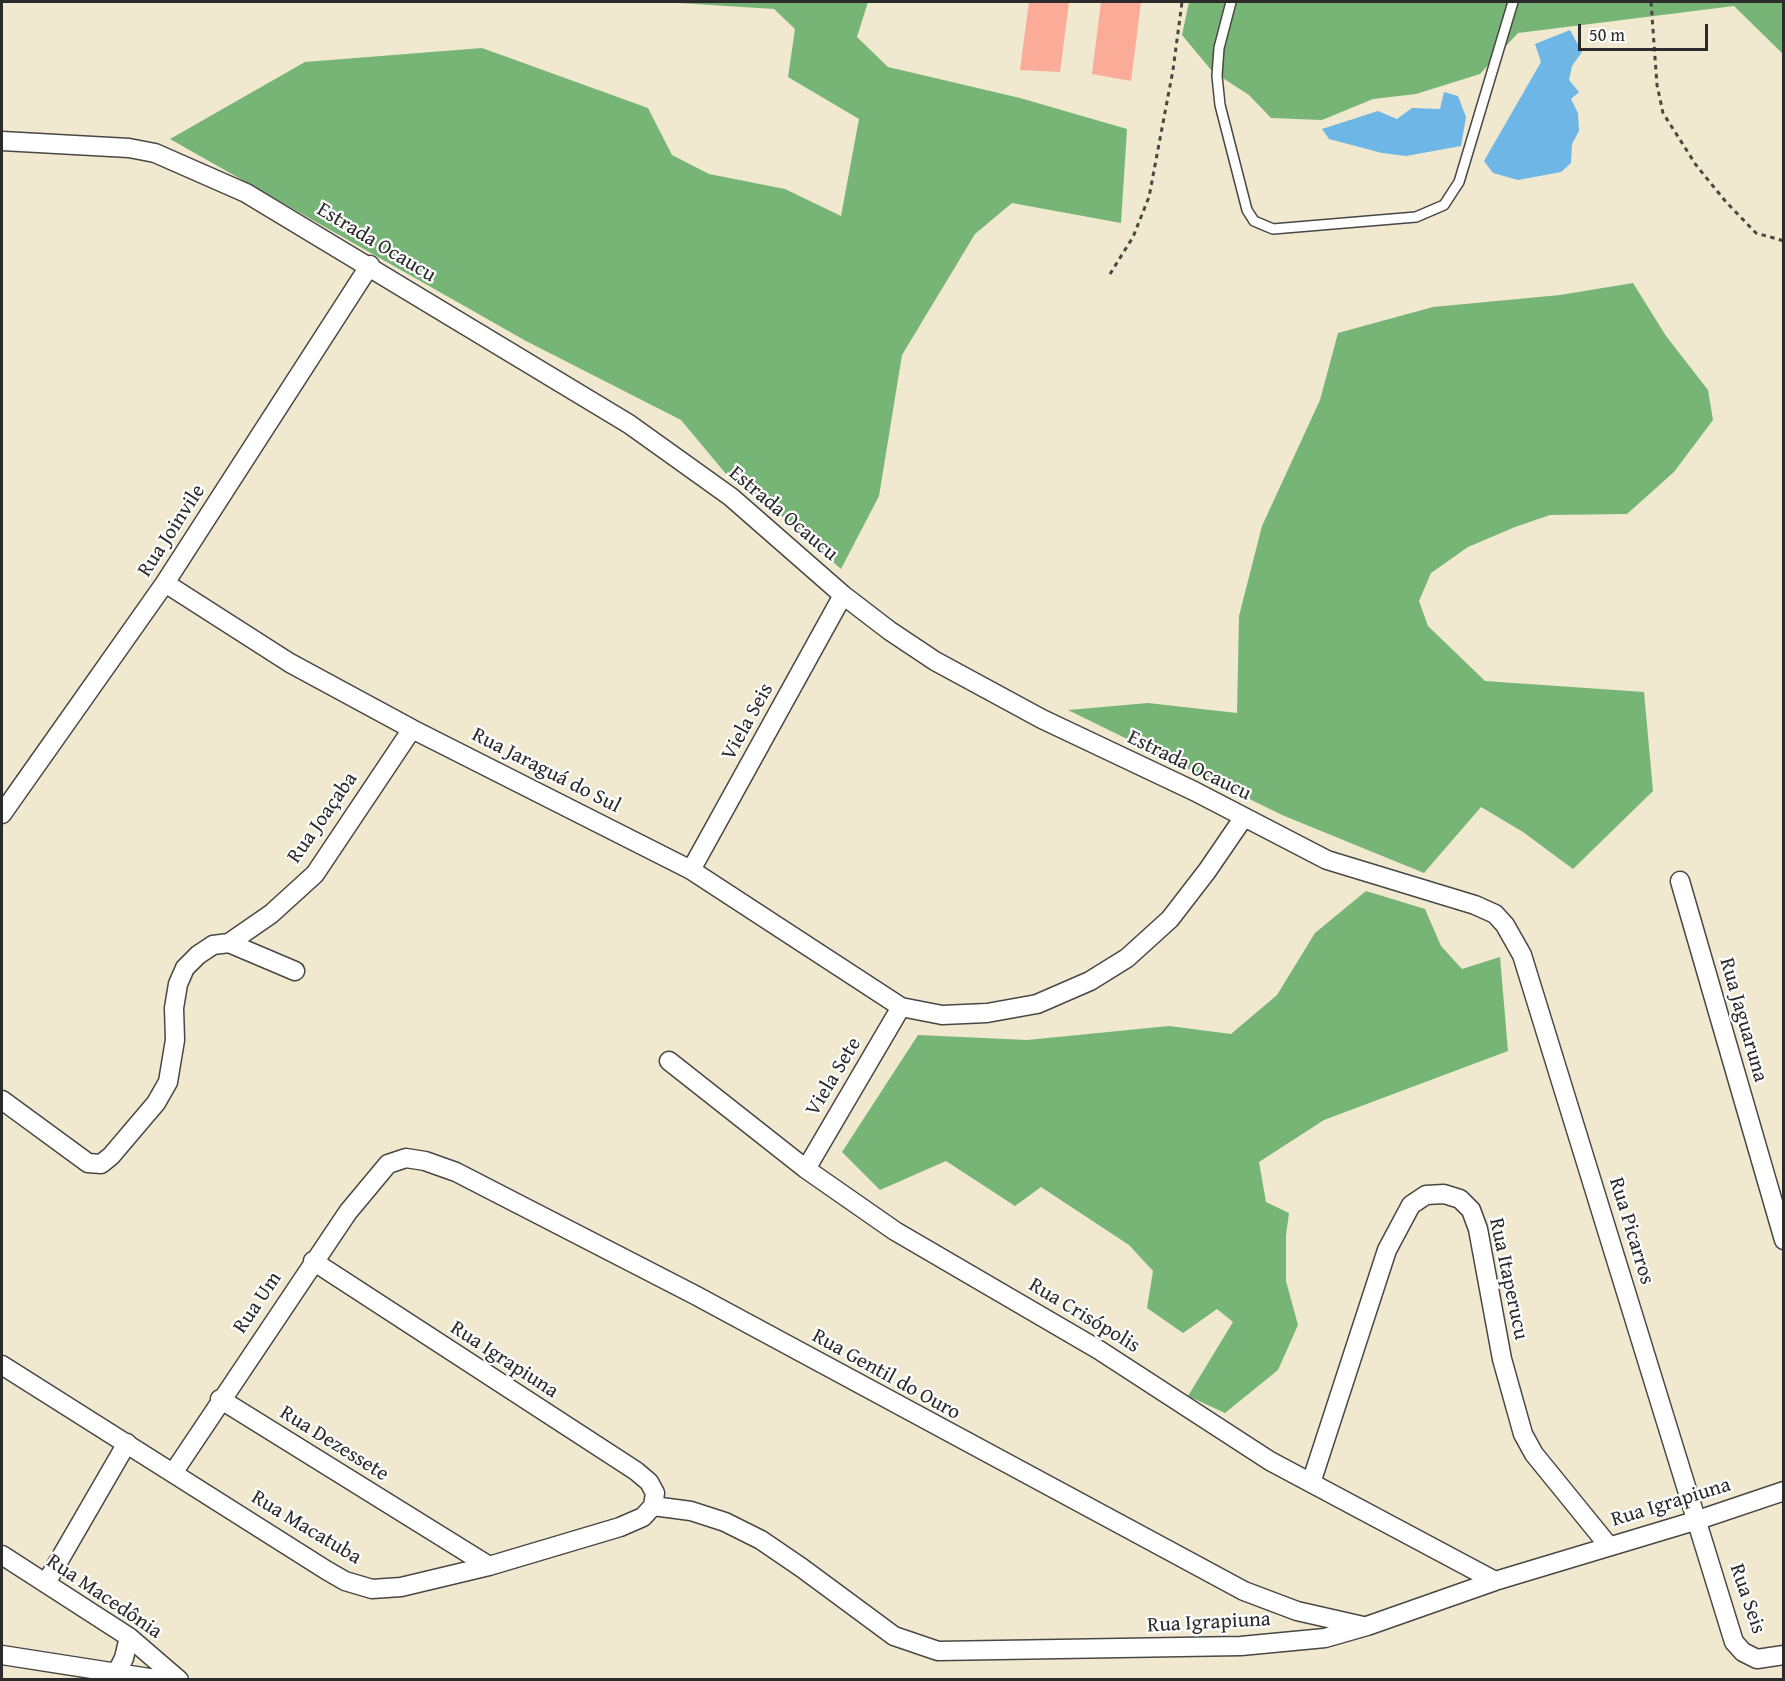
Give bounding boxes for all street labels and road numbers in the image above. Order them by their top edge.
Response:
street label: Estrada Ocaucu [312,198,440,288]
street label: Estrada Ocaucu [723,461,843,567]
street label: Rua Joinvile [133,480,211,582]
street label: Viela Seis [717,679,779,765]
street label: Rua Jaraguá do Sul [468,723,624,819]
street label: Estrada Ocaucu [1123,725,1255,807]
street label: Rua Joaçaba [282,768,364,868]
street label: Rua Jaguaruna [1713,955,1773,1085]
street label: Viela Sete [801,1033,867,1121]
street label: Rua Picarros [1603,1174,1659,1288]
street label: Rua Itaperucu [1483,1216,1533,1342]
street label: Rua Um [228,1267,288,1339]
street label: Rua Crisópolis [1024,1273,1144,1359]
street label: Rua Igrapiuna [445,1316,563,1404]
street label: Rua Gentil do Ouro [807,1324,965,1426]
street label: Rua Dezessete [275,1401,393,1487]
street label: Rua Igrapiuna [1608,1473,1734,1533]
street label: Rua Macatuba [246,1485,366,1571]
street label: Rua Macedônia [41,1549,167,1645]
street label: Rua Seis [1723,1561,1771,1637]
street label: Rua Igrapiuna [1147,1607,1271,1639]

